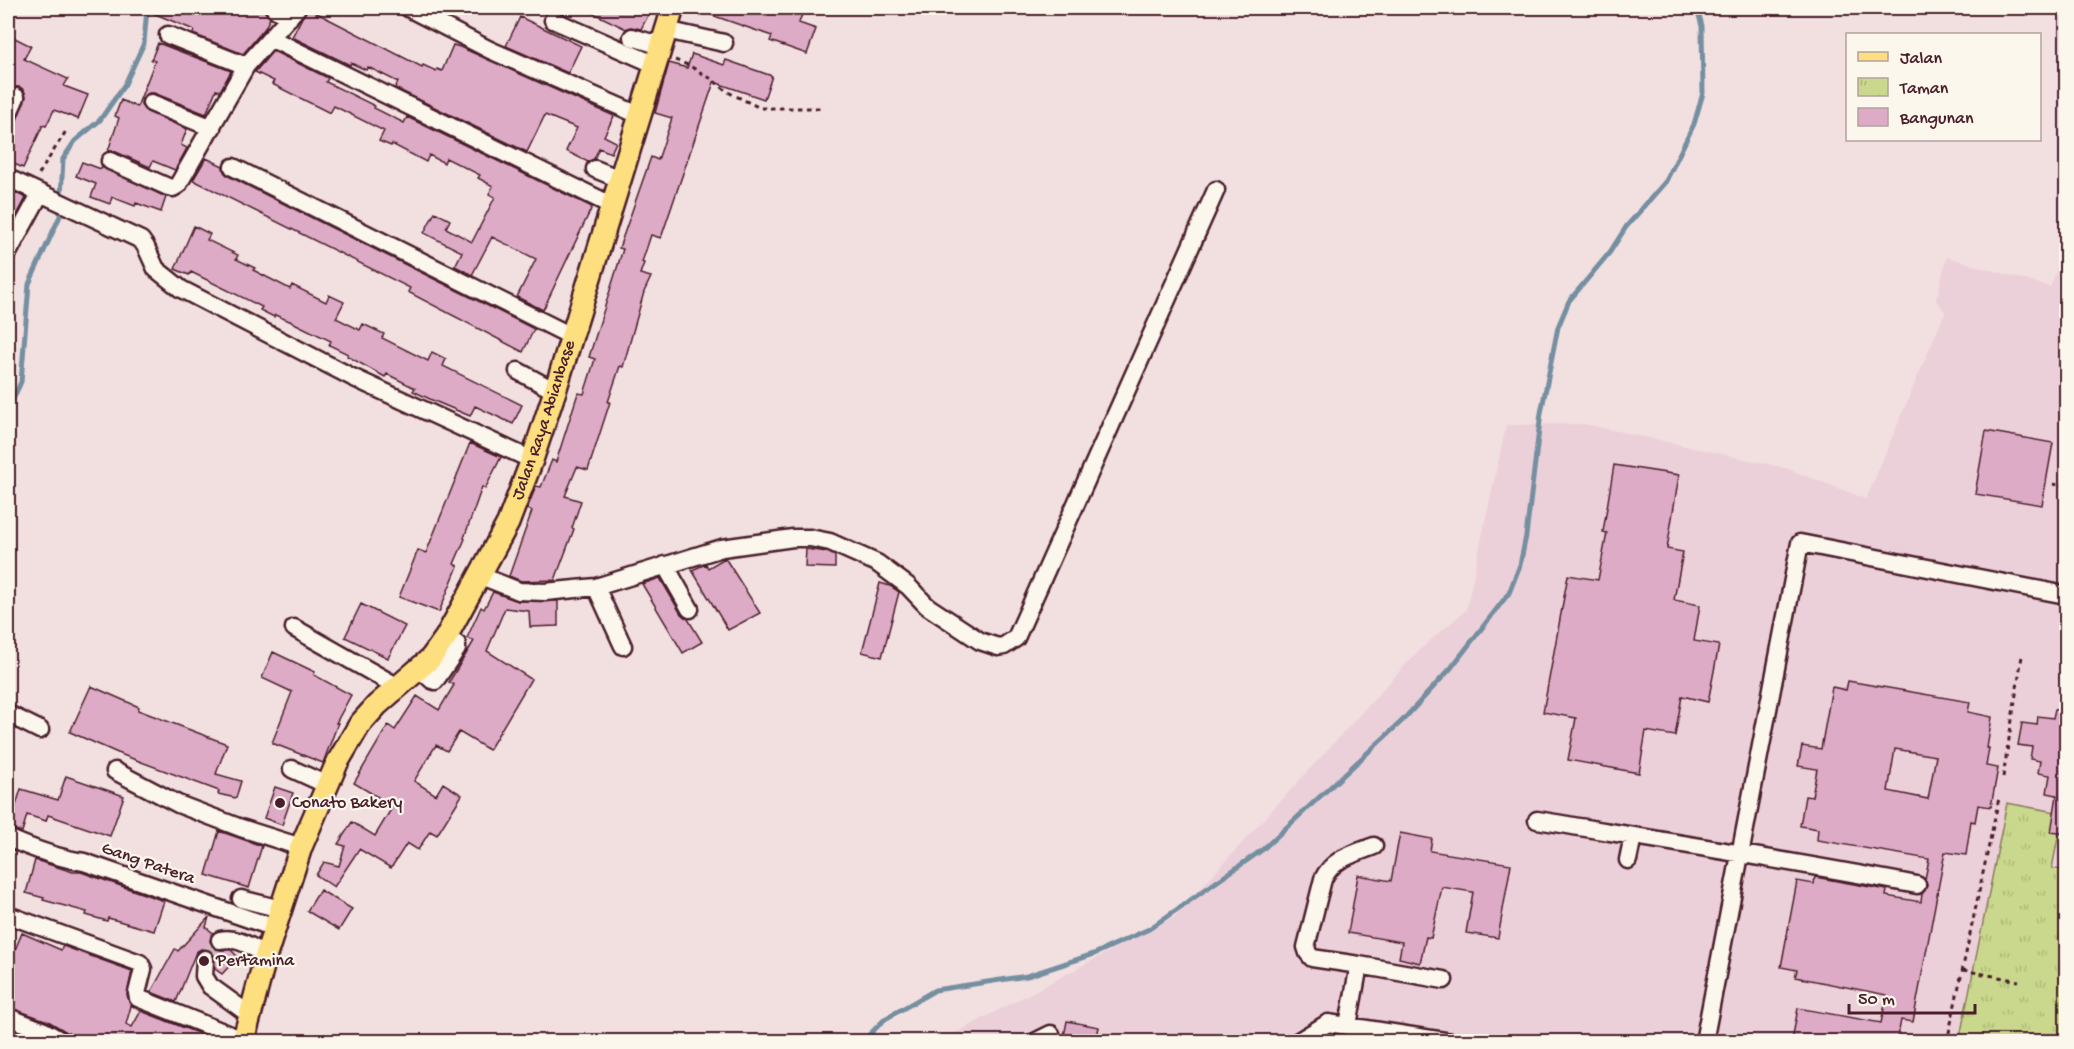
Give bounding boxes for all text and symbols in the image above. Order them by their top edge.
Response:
legend [1846,33,2041,141]
text: Jalan [1900,49,1942,70]
text: Taman [1899,79,1949,100]
text: Bangunan [1899,109,1974,130]
street label: Jalan Raya Abianbase [507,337,581,503]
place label: Conato Bakery [292,793,402,814]
marker: Conato Bakery [273,796,287,810]
street label: Gang Patera [99,838,198,890]
place label: Pertamina [215,951,295,972]
marker: Pertamina [197,954,211,968]
scale bar [1849,977,1975,1015]
text: 50 m [1858,990,1895,1011]

